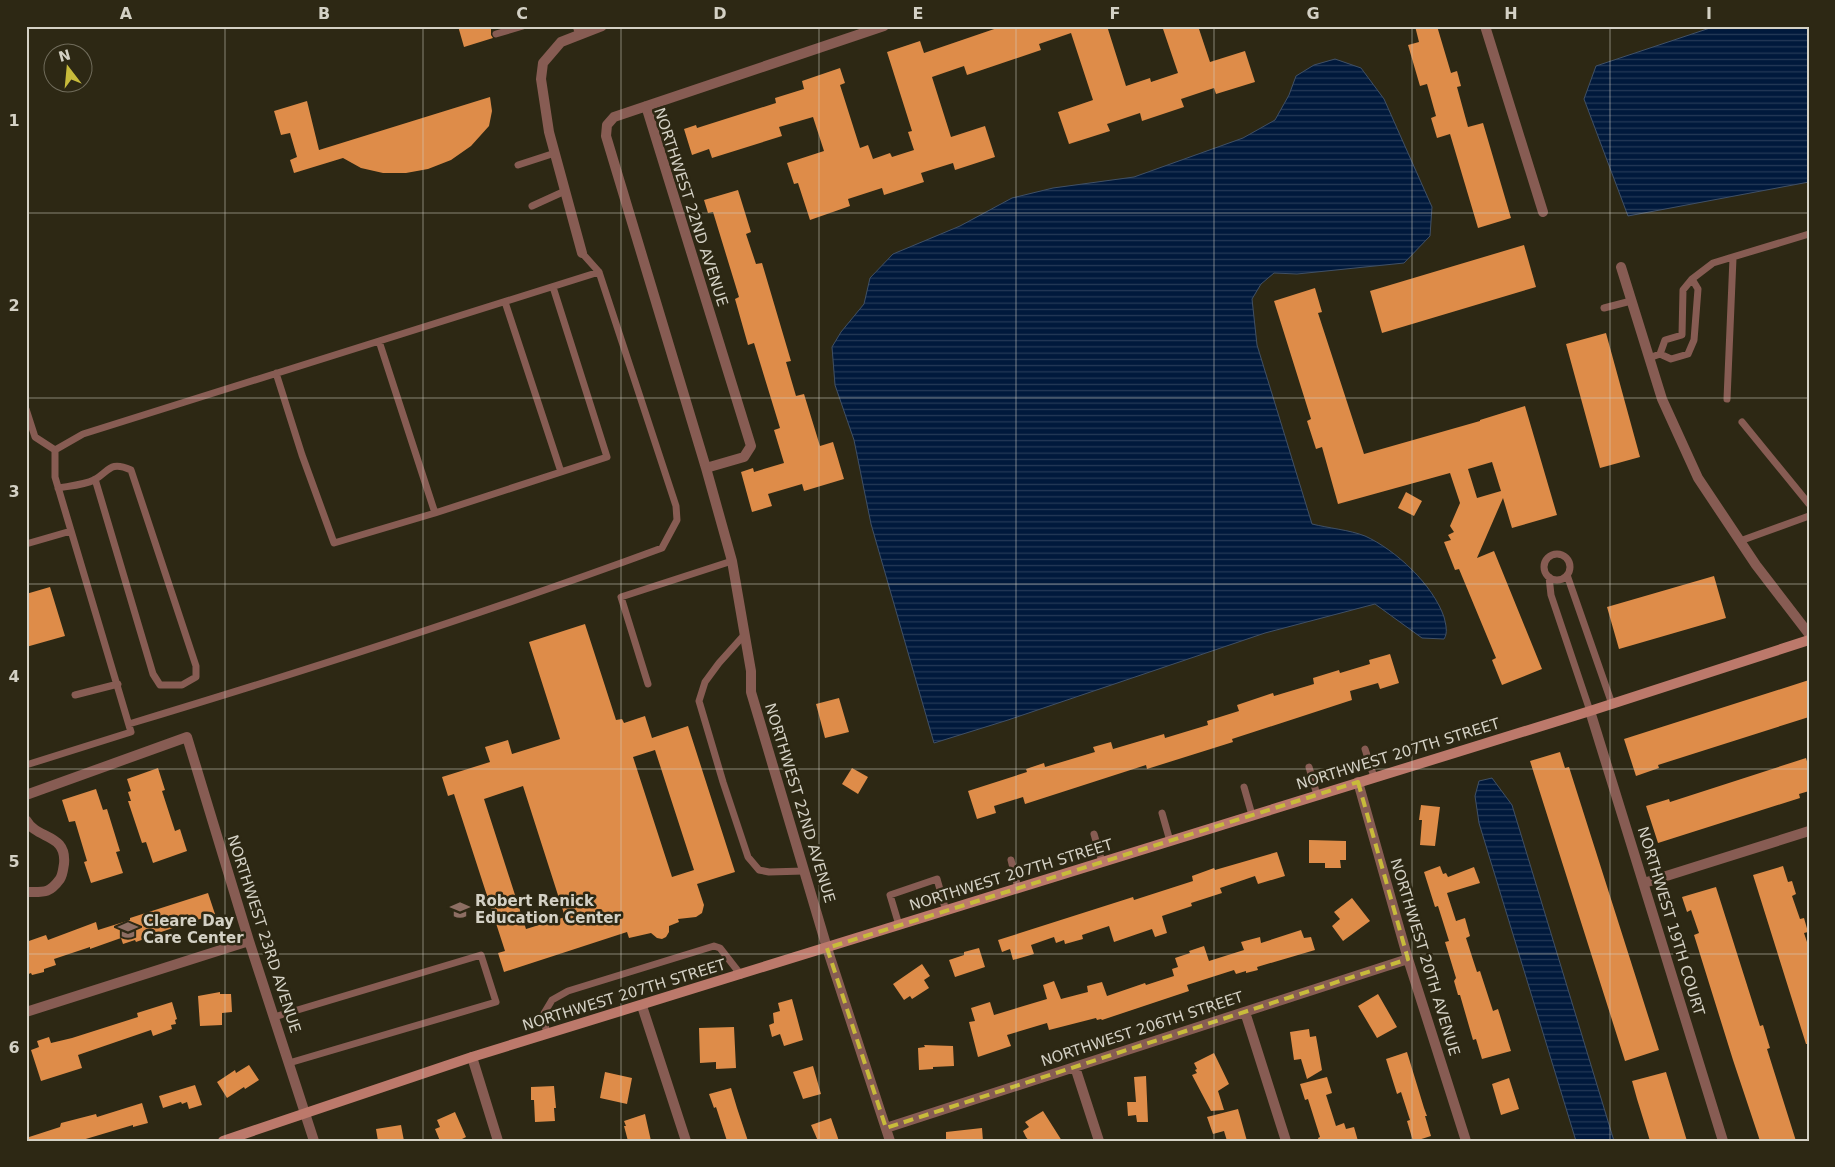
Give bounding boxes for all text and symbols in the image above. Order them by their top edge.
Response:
text: A [120,4,133,23]
text: B [318,4,330,23]
text: C [516,4,528,23]
text: D [713,4,727,23]
text: E [913,4,923,23]
text: F [1110,4,1120,23]
text: G [1306,4,1320,23]
text: H [1504,4,1518,23]
text: I [1706,4,1712,23]
north arrow [42,42,92,92]
text: N [57,46,72,65]
street label: NORTHWEST 22ND AVENUE [650,105,732,309]
text: 1 [8,111,20,130]
text: 2 [8,296,20,315]
text: 3 [8,482,20,501]
text: 4 [8,667,20,686]
street label: NORTHWEST 22ND AVENUE [761,701,839,905]
street label: NORTHWEST 207TH STREET [1294,714,1503,794]
street label: NORTHWEST 19TH COURT [1634,824,1709,1018]
street label: NORTHWEST 23RD AVENUE [223,833,305,1035]
street label: NORTHWEST 207TH STREET [907,835,1116,915]
text: 5 [8,852,20,871]
street label: NORTHWEST 20TH AVENUE [1386,856,1464,1058]
place label: Robert Renick Education Center [475,892,621,927]
school or university icon: Robert Renick Education Center [449,899,471,921]
place label: Cleare Day Care Center [143,912,244,947]
school or university icon: Cleare Day Care Center [117,919,139,941]
street label: NORTHWEST 207TH STREET [520,955,729,1035]
street label: NORTHWEST 206TH STREET [1039,987,1246,1070]
text: 6 [8,1038,20,1057]

